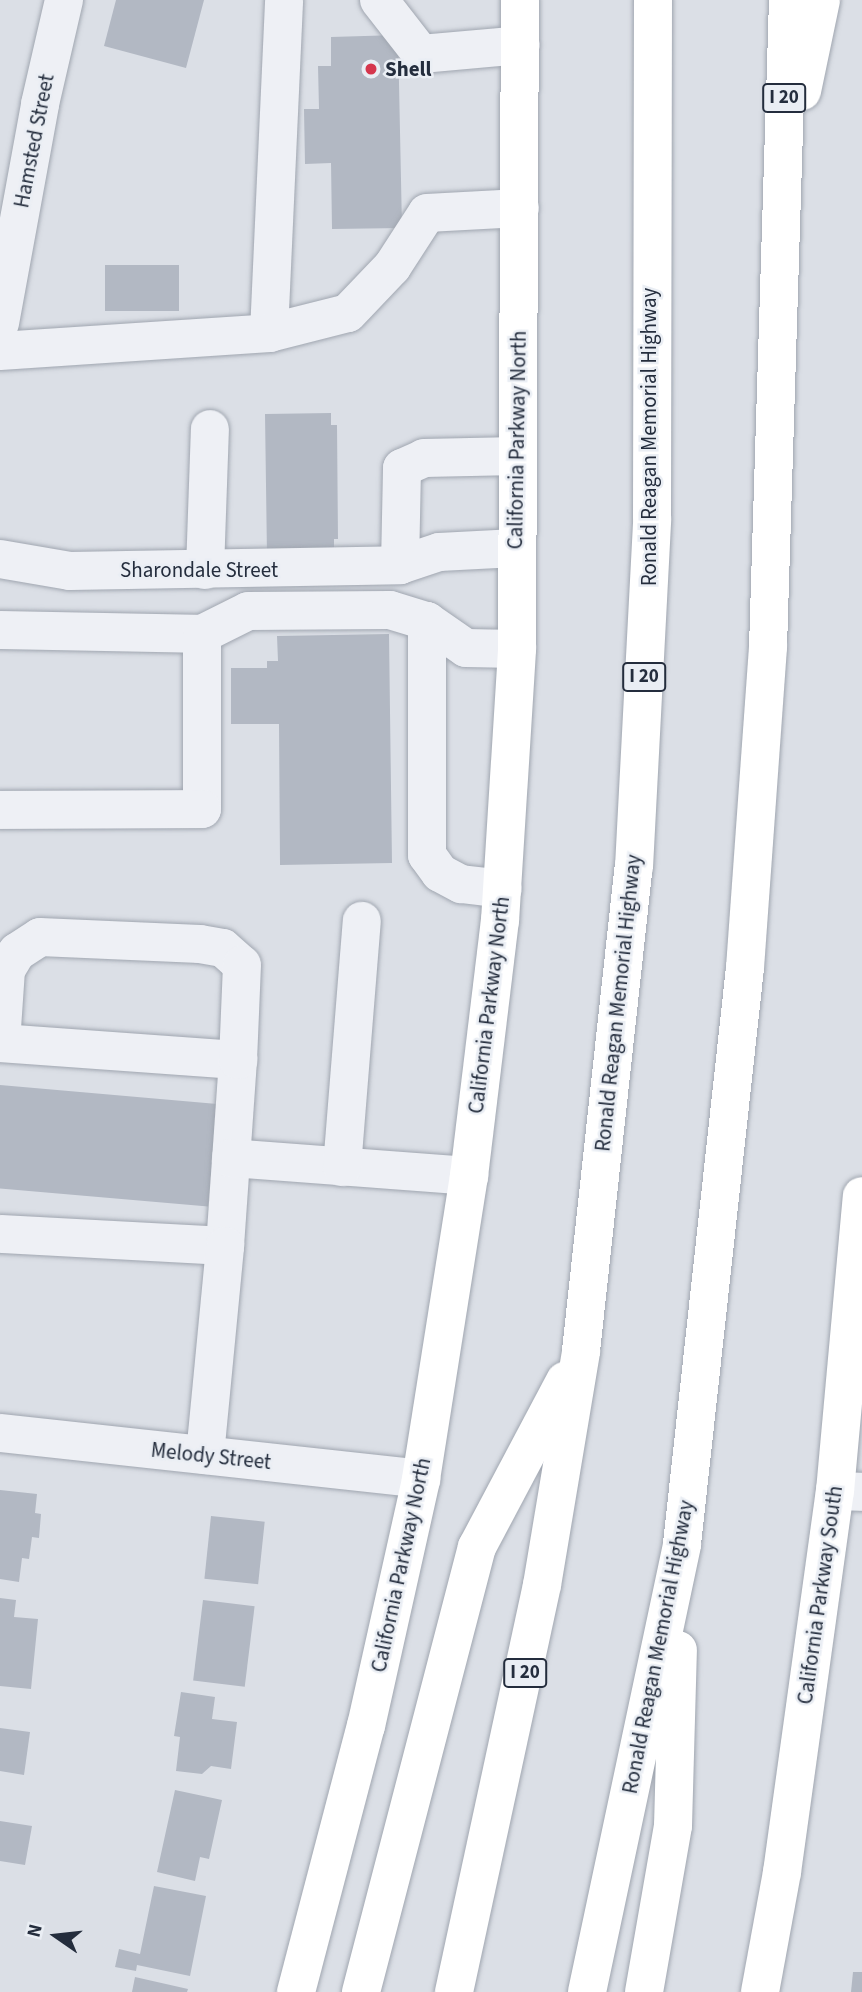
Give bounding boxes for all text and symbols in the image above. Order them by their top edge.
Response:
place label: Shell [385,56,432,82]
marker: Shell [363,61,379,77]
street label: Hamsted Street [9,72,59,210]
road number: I 20 [761,82,807,114]
street label: Ronald Reagan Memorial Highway [636,288,662,586]
street label: California Parkway North [502,330,532,550]
street label: Sharondale Street [120,557,278,583]
road number: I 20 [621,662,667,692]
street label: Ronald Reagan Memorial Highway [590,853,646,1153]
street label: California Parkway North [463,895,515,1115]
street label: Melody Street [150,1437,272,1475]
street label: California Parkway North [366,1455,436,1675]
street label: California Parkway South [792,1484,848,1706]
street label: Ronald Reagan Memorial Highway [617,1498,699,1796]
road number: I 20 [502,1658,548,1688]
north arrow [21,1901,91,1971]
text: N [21,1921,50,1940]

